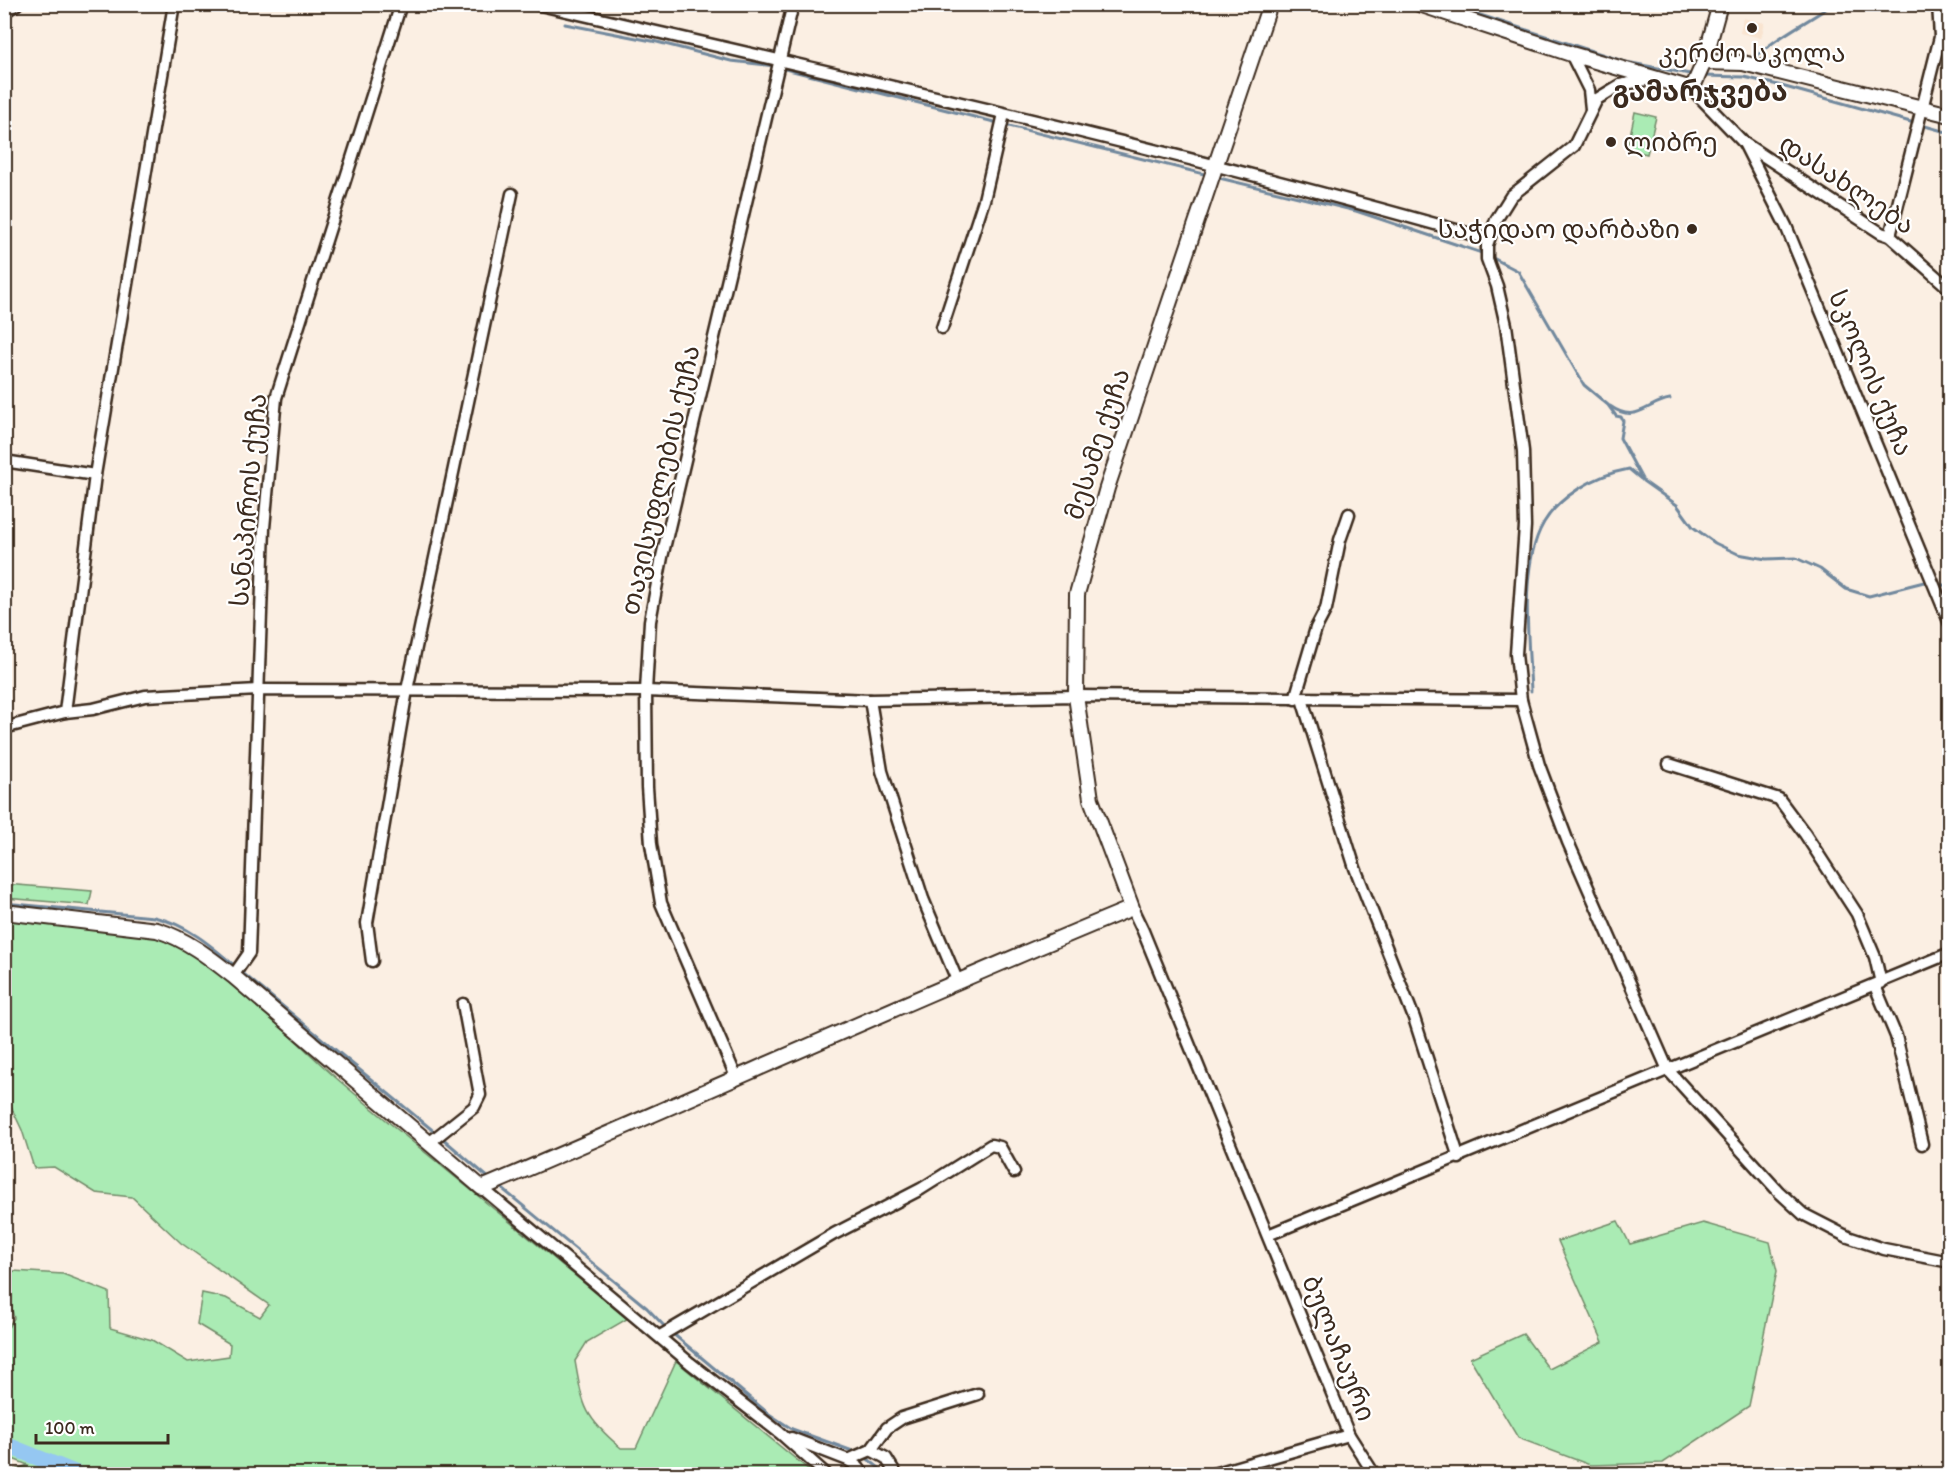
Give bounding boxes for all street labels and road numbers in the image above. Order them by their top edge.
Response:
street label: დასახლება [1773,127,1921,241]
street label: სკოლის ქუჩა [1822,285,1920,461]
street label: თავისუფლების ქუჩა [613,342,707,618]
street label: მესამე ქუჩა [1057,364,1137,524]
street label: სანაპიროს ქუჩა [223,392,273,608]
street label: ბულაჩაური [1295,1270,1383,1426]

